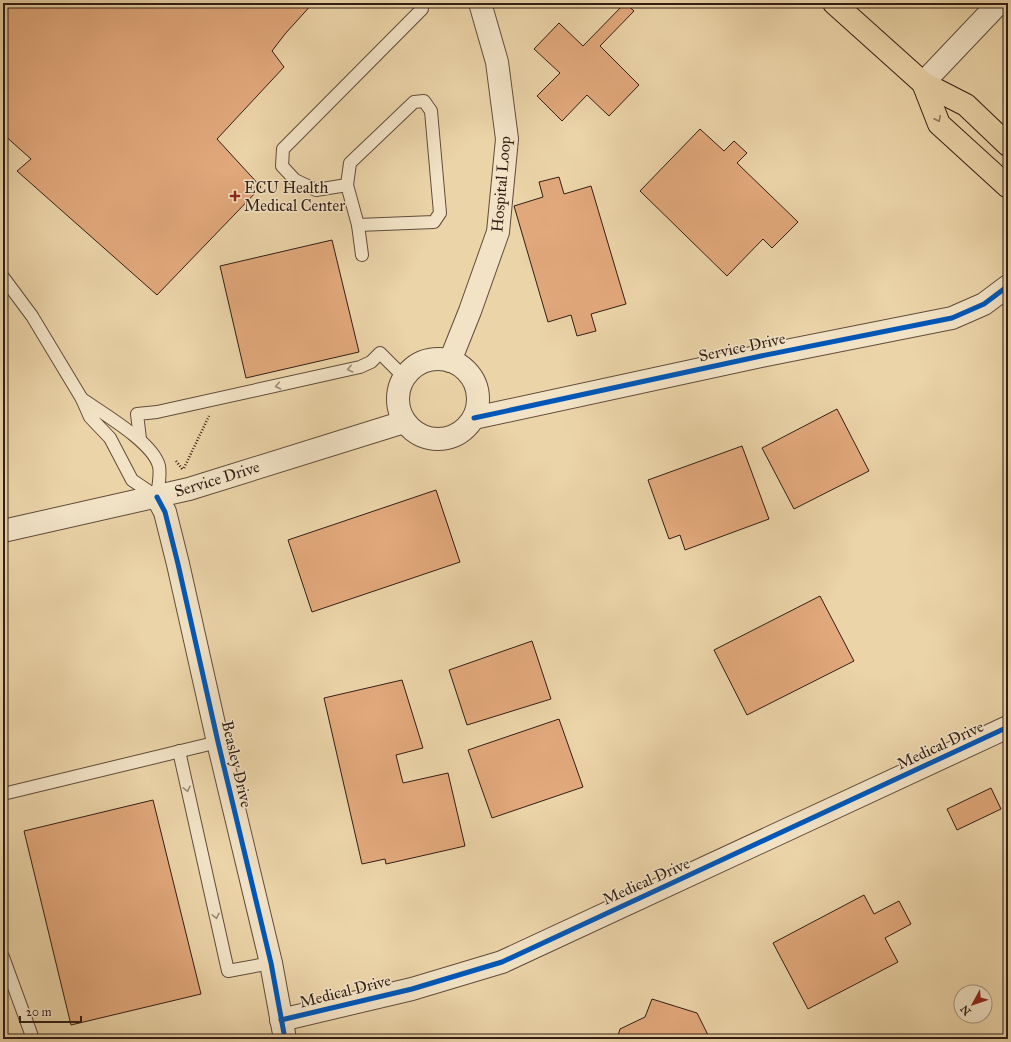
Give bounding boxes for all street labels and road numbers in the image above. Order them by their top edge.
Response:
street label: Hospital Loop [487,135,515,233]
street label: Service Drive [697,328,787,365]
street label: Service Drive [172,457,262,501]
street label: Medical Drive [894,716,987,773]
street label: Beasley Drive [218,719,256,810]
street label: Medical Drive [599,853,693,909]
street label: Medical Drive [297,970,393,1012]

